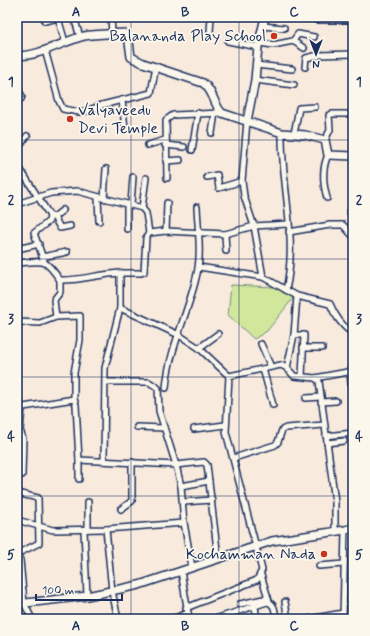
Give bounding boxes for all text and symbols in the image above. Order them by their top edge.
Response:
text: A [72,4,80,21]
text: B [181,4,190,21]
text: C [289,4,299,21]
place label: Balananda Play School [109,26,266,47]
marker: Balananda Play School [269,31,279,41]
north arrow [296,34,336,74]
text: N [312,56,320,70]
text: 1 [8,74,14,91]
text: 1 [356,74,362,91]
place label: Valyaveedu Devi Temple [78,100,158,139]
marker: Valyaveedu Devi Temple [65,114,75,124]
text: 2 [8,192,15,209]
text: 2 [356,192,363,209]
text: 3 [8,311,14,328]
text: 3 [356,311,362,328]
text: 4 [7,429,15,446]
text: 4 [355,429,363,446]
place label: Kochamman Nada [186,544,316,565]
text: 5 [7,547,15,564]
text: 5 [355,547,363,564]
marker: Kochamman Nada [319,549,329,559]
scale bar [36,576,122,602]
text: 100 m [42,583,74,599]
text: A [72,618,80,635]
text: B [181,618,190,635]
text: C [289,618,299,635]

